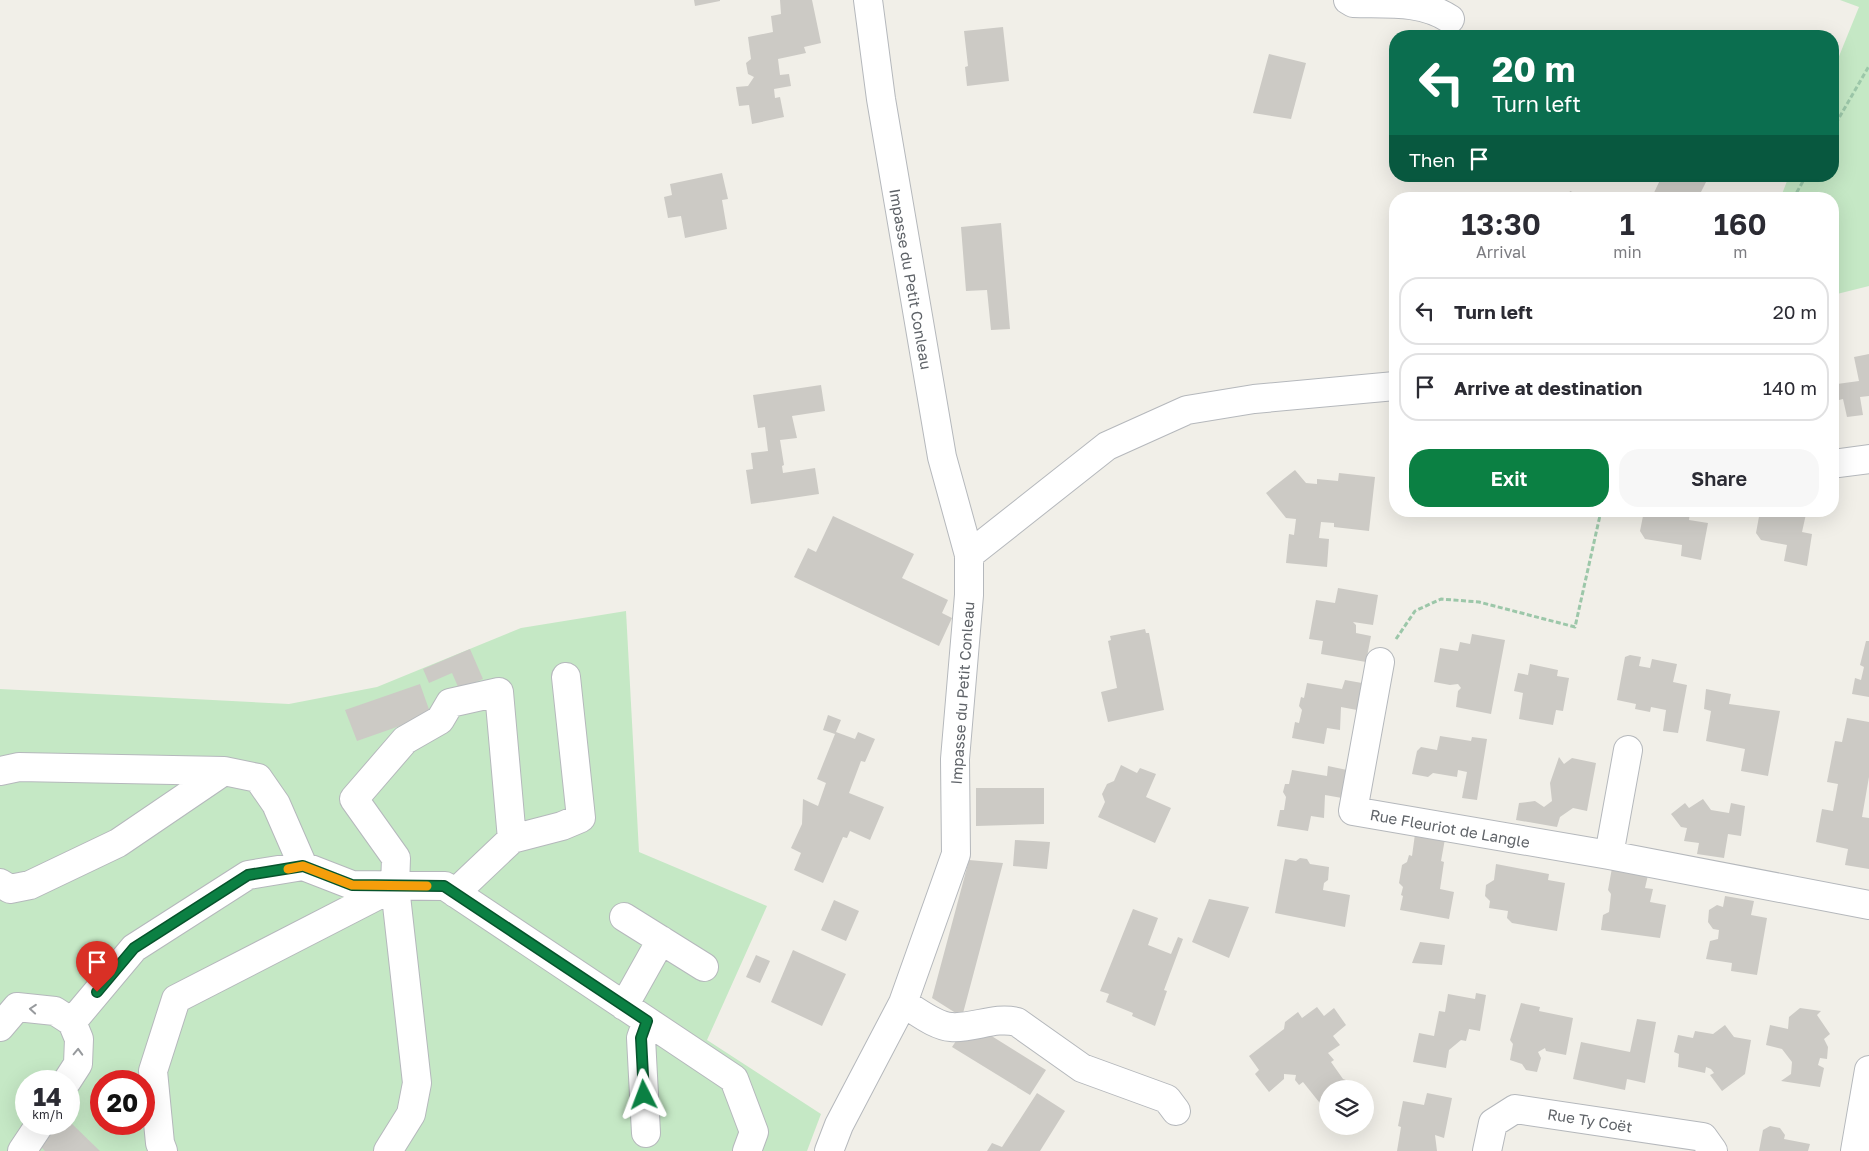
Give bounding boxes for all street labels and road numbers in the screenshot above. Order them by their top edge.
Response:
street label: Impasse du Petit Conleau [886,187,936,371]
street label: Impasse du Petit Conleau [947,601,977,785]
street label: Rue Fleuriot de Langle [1369,805,1532,851]
street label: Rue Ty Coët [1546,1104,1634,1136]

